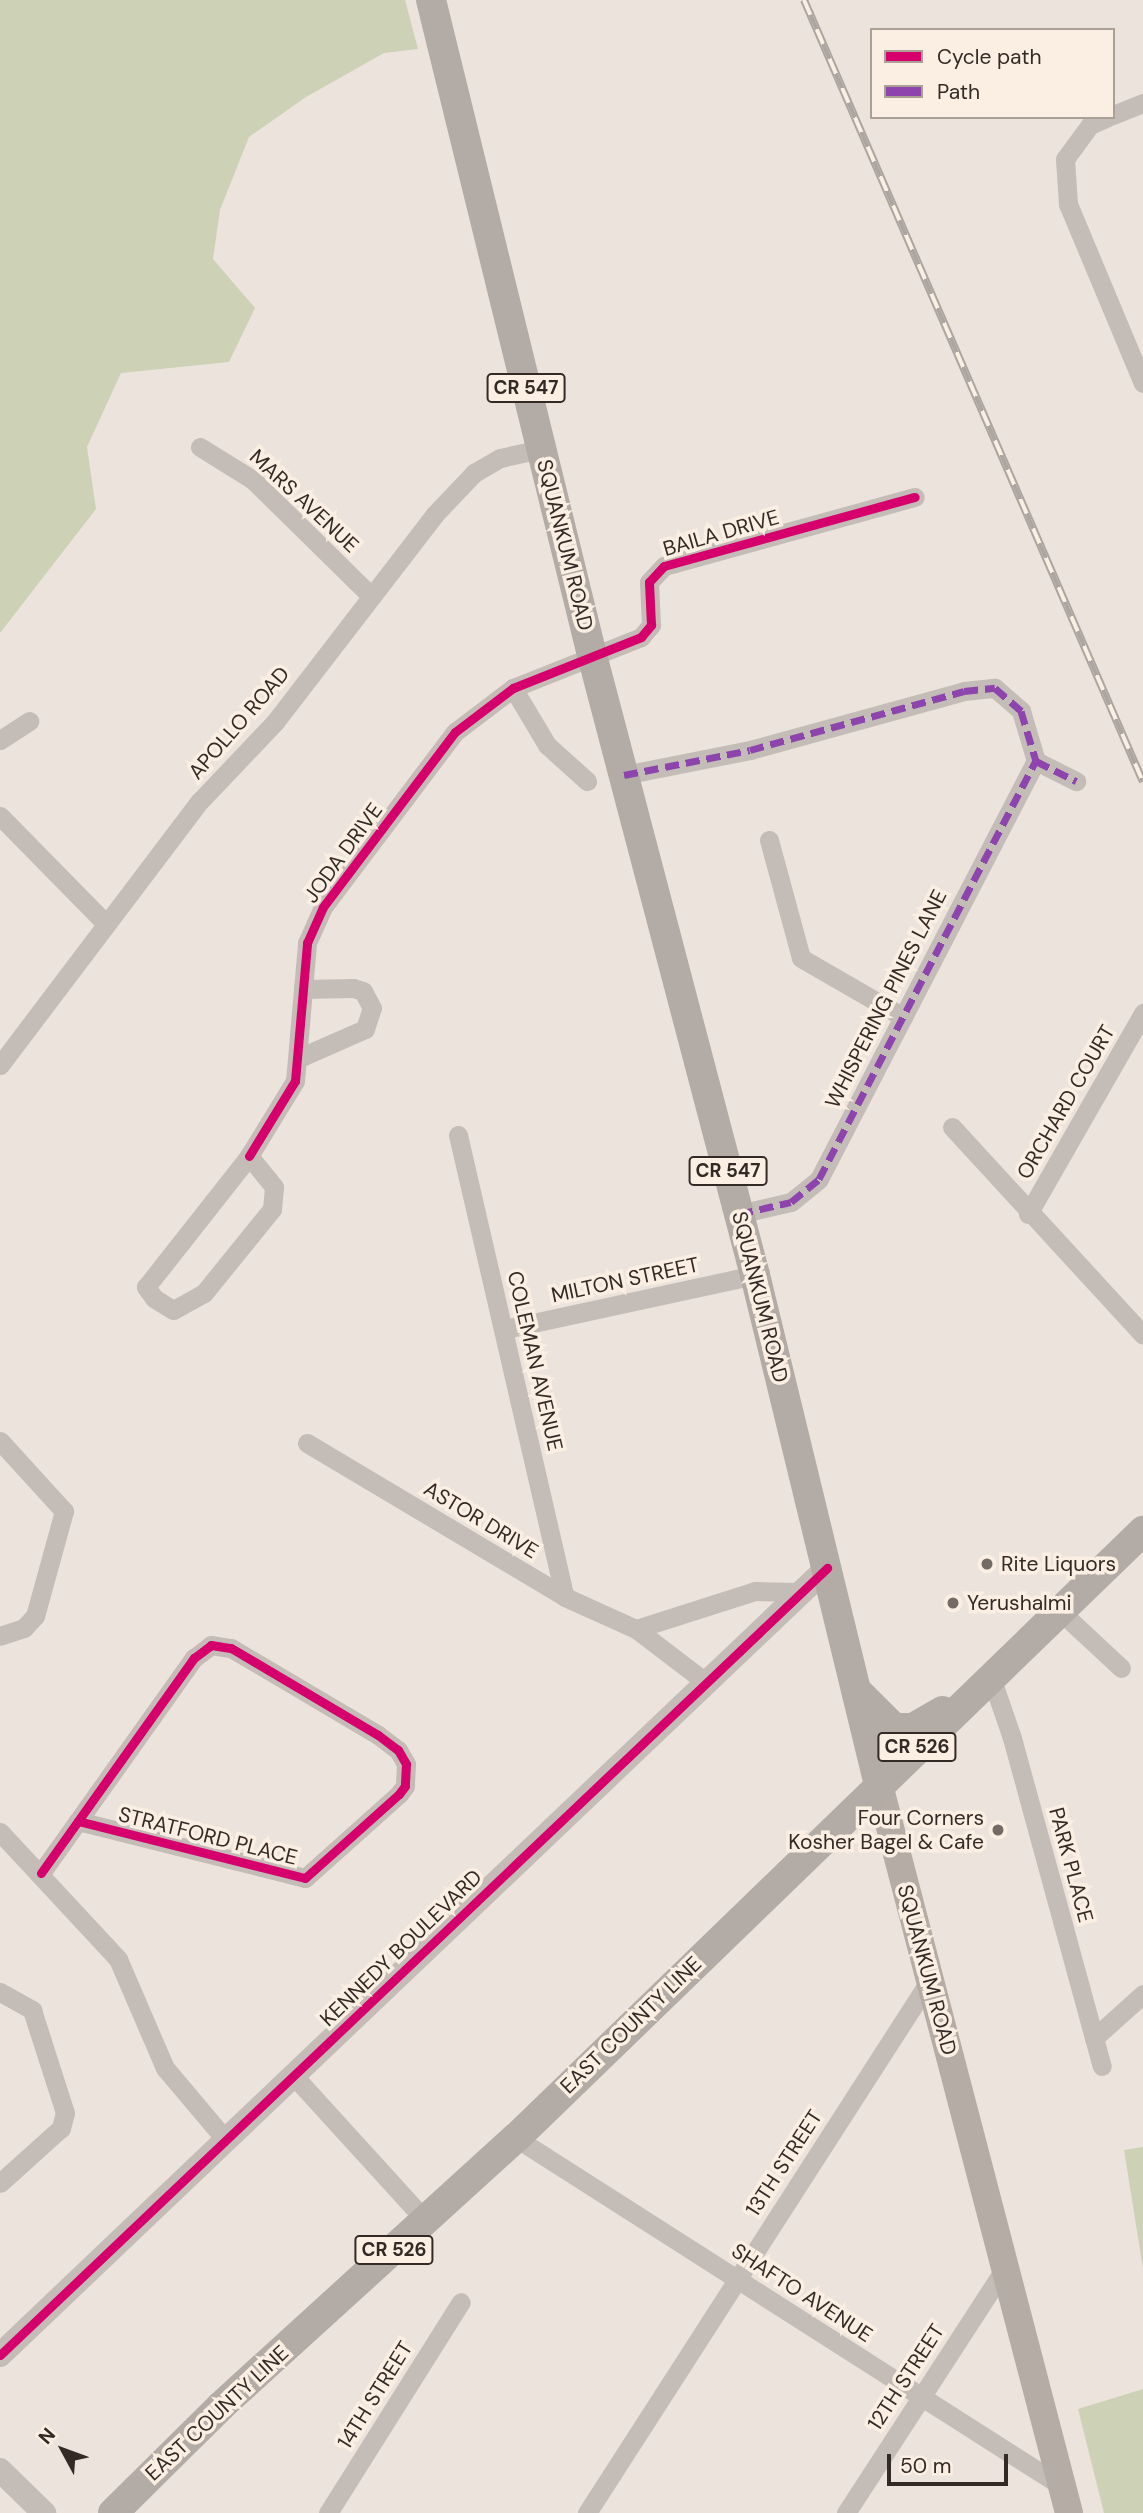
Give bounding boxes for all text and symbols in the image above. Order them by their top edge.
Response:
legend [870,28,1115,119]
text: Cycle path [937,43,1042,71]
text: Path [937,78,980,106]
road number: CR 547 [486,372,566,404]
street label: MARS AVENUE [244,444,364,558]
street label: SQUANKUM ROAD [532,457,598,633]
street label: BAILA DRIVE [660,504,782,562]
street label: APOLLO ROAD [183,662,295,784]
street label: JODA DRIVE [298,798,388,908]
street label: WHISPERING PINES LANE [820,886,952,1112]
street label: ORCHARD COURT [1012,1020,1120,1184]
road number: CR 547 [688,1156,768,1186]
street label: SQUANKUM ROAD [727,1209,793,1385]
street label: MILTON STREET [549,1252,701,1308]
street label: COLEMAN AVENUE [502,1269,568,1453]
street label: ASTOR DRIVE [419,1476,543,1564]
place label: Rite Liquors [1001,1551,1116,1577]
marker: Rite Liquors [979,1556,995,1572]
place label: Yerushalmi [967,1590,1072,1616]
marker: Yerushalmi [945,1595,961,1611]
road number: CR 526 [877,1732,957,1763]
street label: STRATFORD PLACE [116,1802,300,1870]
place label: Four Corners Kosher Bagel & Cafe [788,1805,984,1855]
street label: PARK PLACE [1044,1805,1098,1925]
marker: Four Corners Kosher Bagel & Cafe [990,1822,1006,1838]
street label: KENNEDY BOULEVARD [315,1864,487,2032]
street label: SQUANKUM ROAD [892,1882,962,2058]
street label: EAST COUNTY LINE [555,1951,707,2099]
street label: 13TH STREET [740,2105,828,2221]
road number: CR 526 [354,2234,434,2266]
street label: SHAFTO AVENUE [727,2238,877,2348]
street label: 12TH STREET [862,2319,950,2435]
street label: 14TH STREET [332,2337,418,2453]
street label: EAST COUNTY LINE [140,2340,294,2486]
north arrow [28,2415,98,2485]
text: N [33,2422,61,2449]
scale bar [891,2440,1012,2484]
text: 50 m [900,2452,951,2480]

